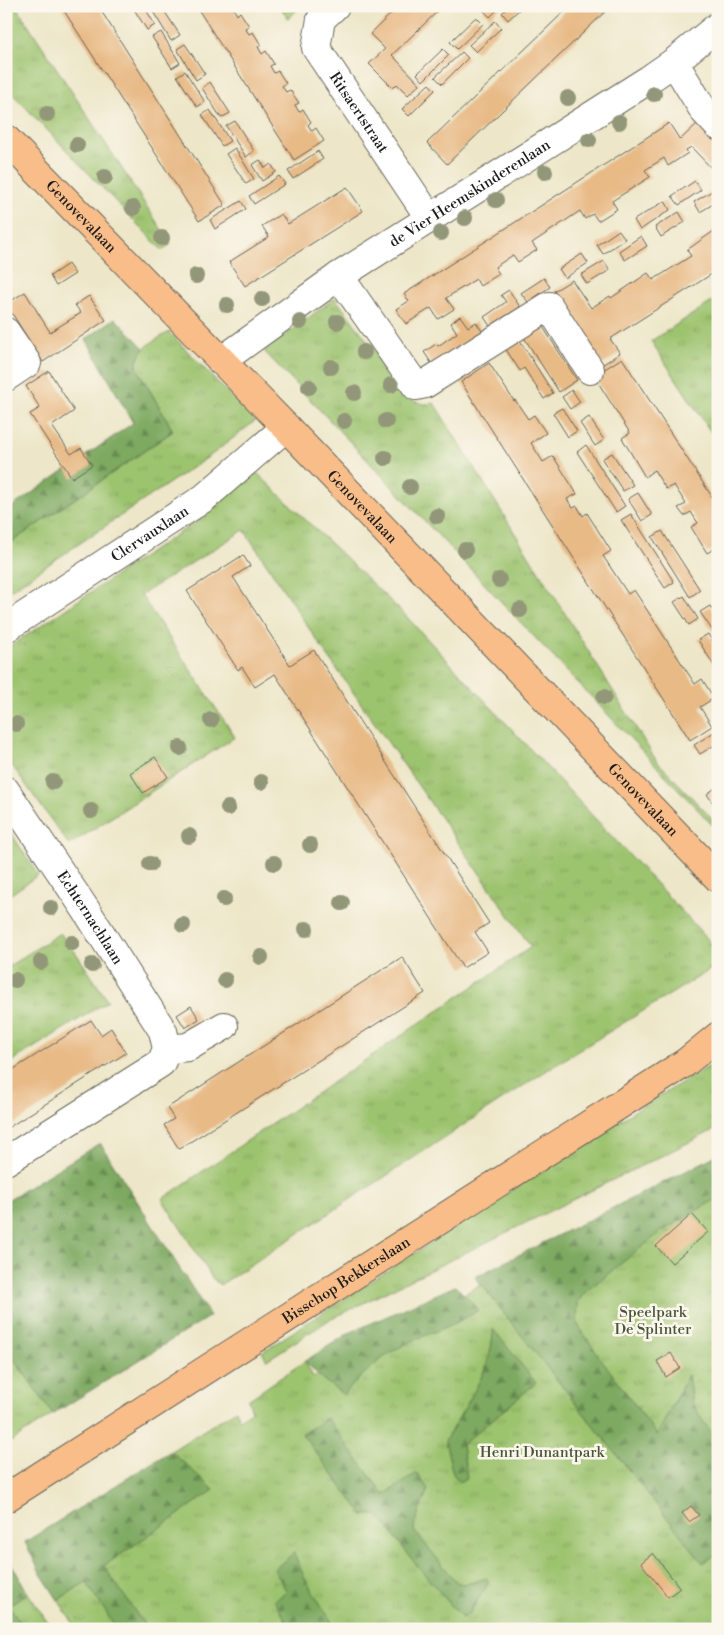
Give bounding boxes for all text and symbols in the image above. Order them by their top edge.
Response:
street label: Ritsaertstraat [325,69,393,157]
street label: de Vier Heemskinderenlaan [386,135,554,252]
street label: Genovevalaan [41,176,121,257]
street label: Genovevalaan [323,466,401,548]
street label: Clervauxlaan [108,502,193,566]
street label: Genovevalaan [603,760,682,841]
street label: Echternachlaan [52,867,127,968]
street label: Bisschop Bekkerslaan [278,1232,414,1329]
park label: Speelpark De Splinter [614,1303,692,1339]
park label: Henri Dunantpark [480,1443,606,1462]

